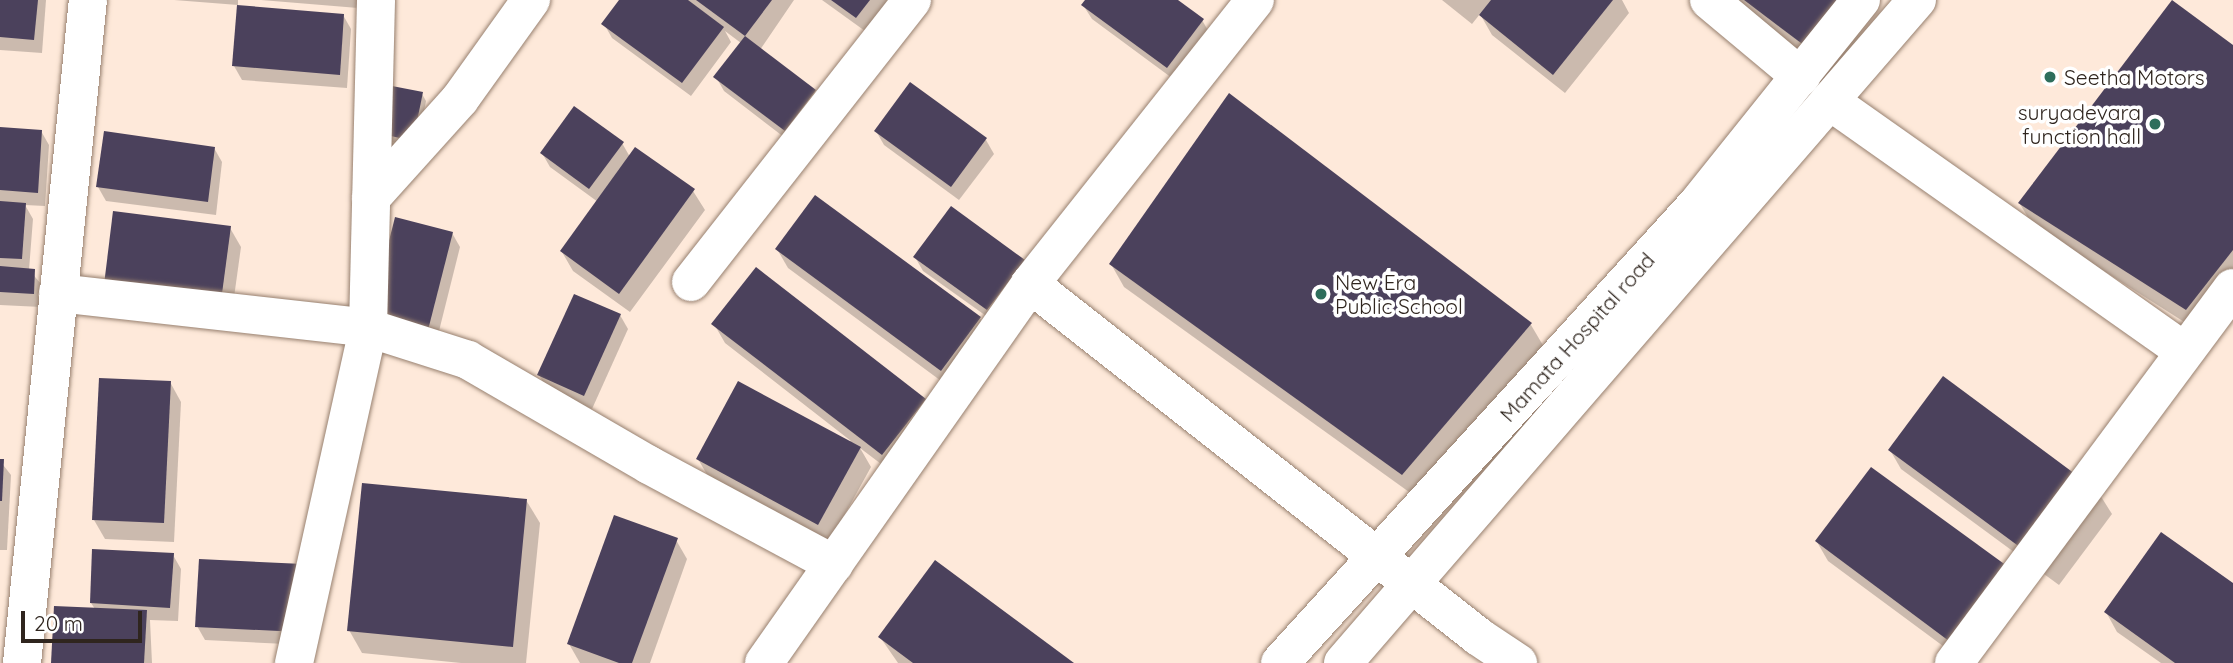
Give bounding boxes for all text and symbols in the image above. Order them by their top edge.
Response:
place label: Seetha Motors [2064,64,2205,90]
marker: Seetha Motors [2042,69,2058,85]
place label: suryadevara function hall [2018,99,2141,149]
marker: suryadevara function hall [2147,116,2163,132]
street label: Mamata Hospital road [1495,247,1659,427]
place label: New Era Public School [1335,269,1463,319]
marker: New Era Public School [1313,286,1329,302]
scale bar [24,596,145,640]
text: 20 m [34,610,83,636]

